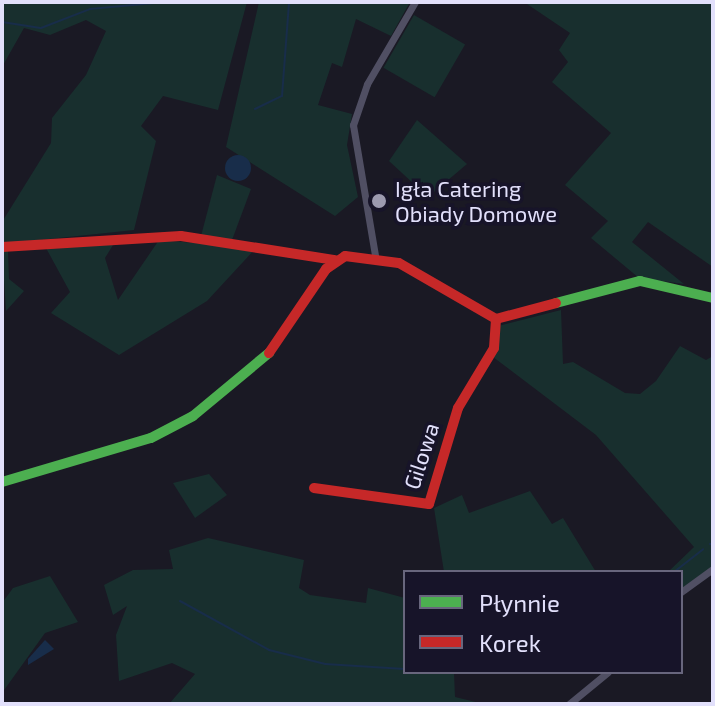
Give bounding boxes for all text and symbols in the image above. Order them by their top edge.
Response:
place label: Igła Catering Obiady Domowe [395,175,558,226]
marker: Igła Catering Obiady Domowe [370,192,388,210]
street label: Gilowa [398,419,444,493]
legend [403,570,683,674]
text: Płynnie [479,588,560,617]
text: Korek [479,628,541,657]

